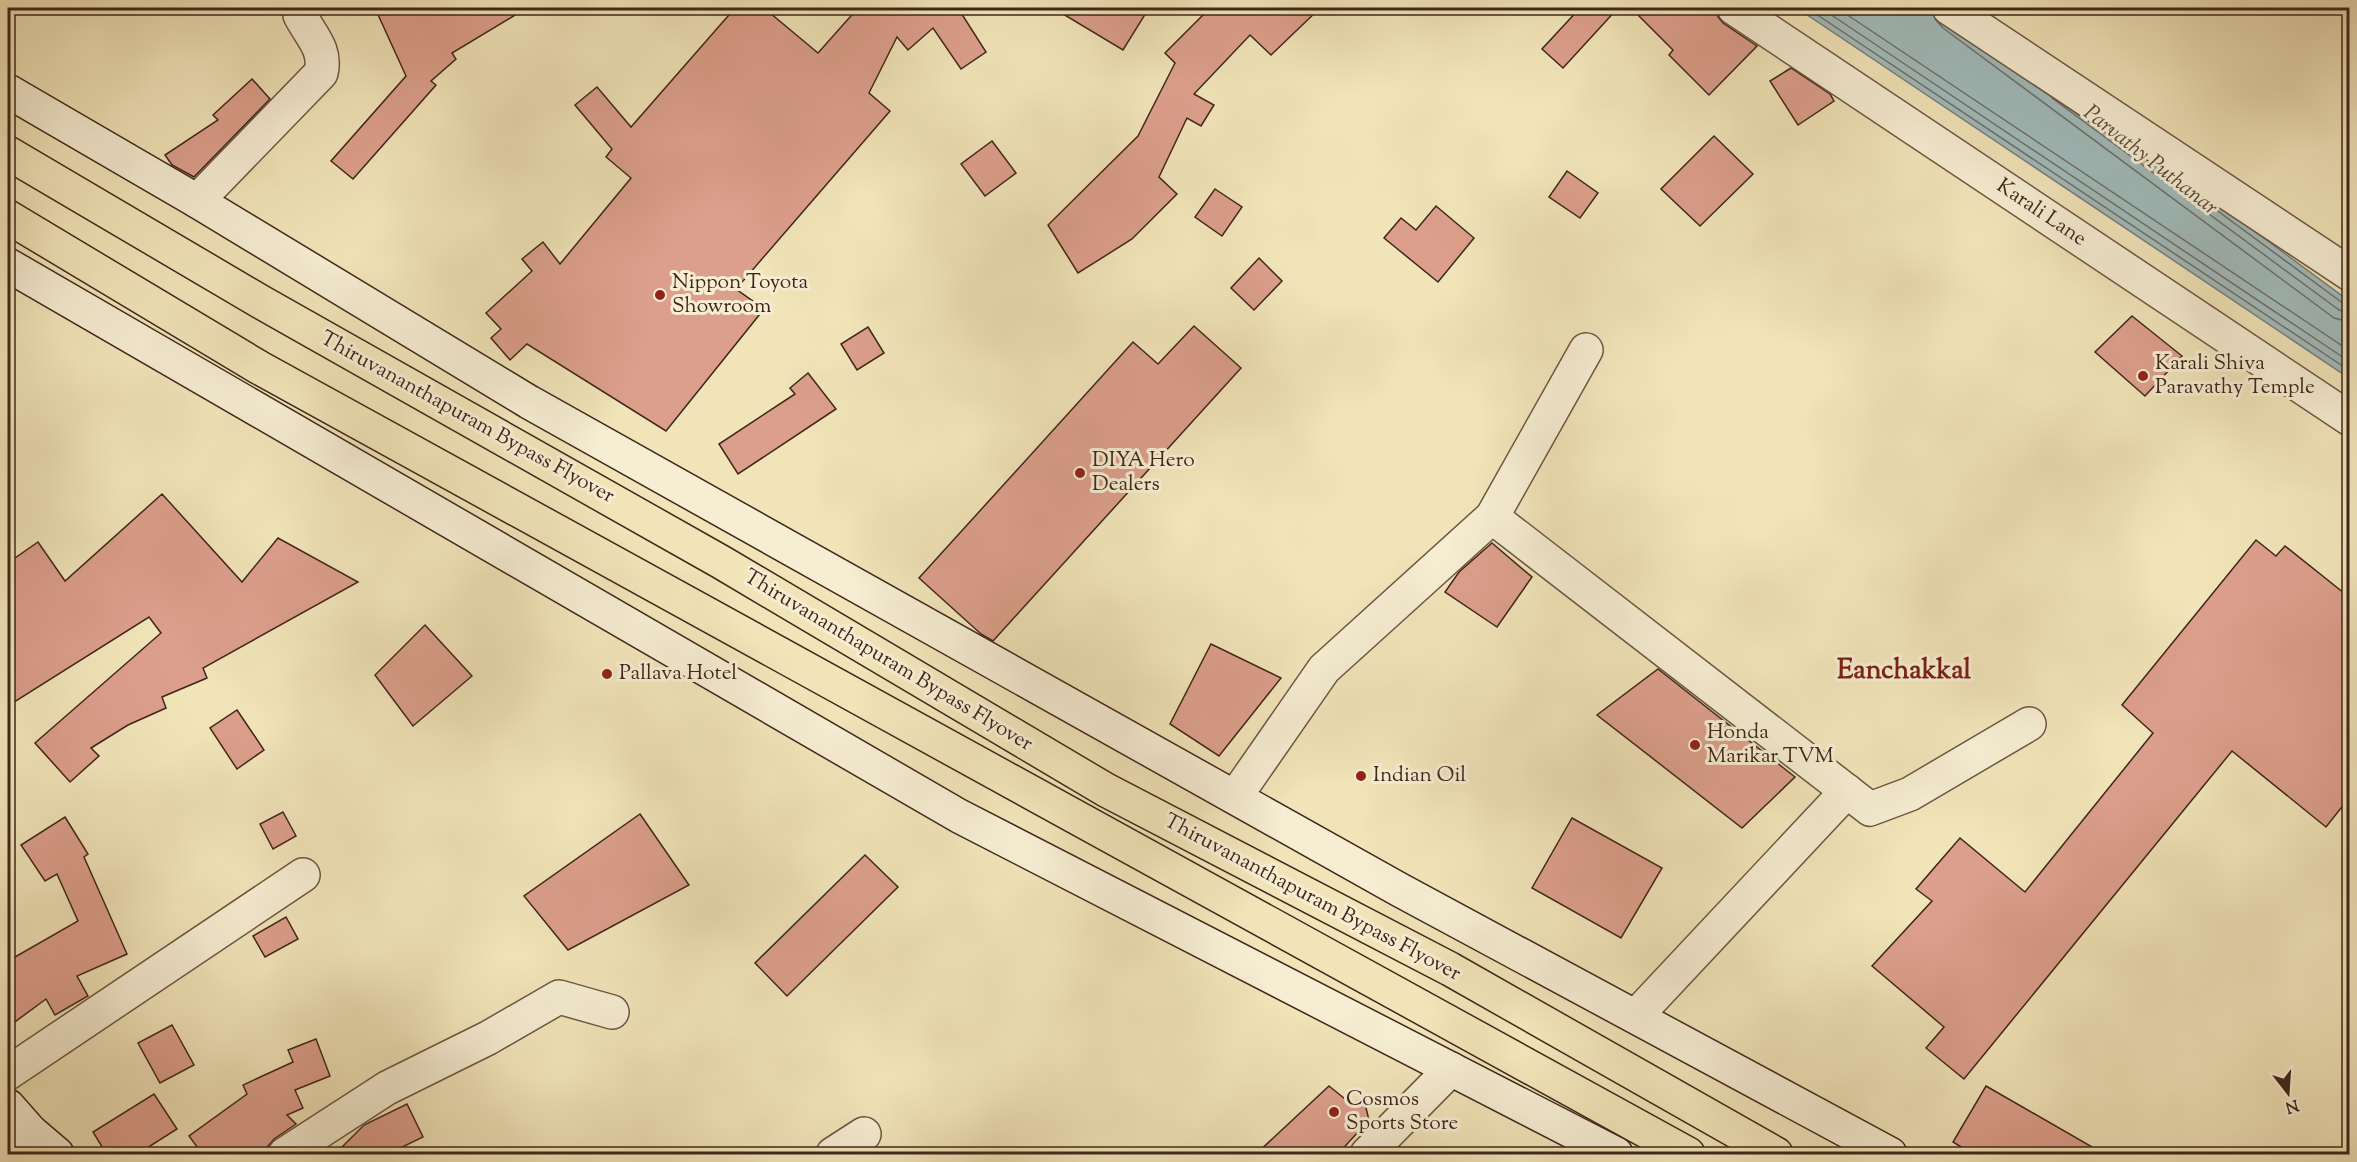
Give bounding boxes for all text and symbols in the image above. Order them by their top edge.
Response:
water label: Parvathy Puthanar [2076,98,2224,224]
street label: Karali Lane [1990,172,2092,254]
place label: Nippon Toyota Showroom [672,268,808,322]
marker: Nippon Toyota Showroom [653,288,667,302]
street label: Thiruvananthapuram Bypass Flyover [314,324,620,512]
place label: Karali Shiva Paravathy Temple [2155,349,2315,403]
marker: Karali Shiva Paravathy Temple [2136,369,2150,383]
place label: DIYA Hero Dealers [1092,446,1195,500]
marker: DIYA Hero Dealers [1073,466,1087,480]
street label: Thiruvananthapuram Bypass Flyover [738,563,1038,759]
district label: Eanchakkal [1837,652,1972,691]
place label: Pallava Hotel [619,659,737,689]
marker: Pallava Hotel [600,667,614,681]
place label: Honda Marikar TVM [1707,718,1834,772]
marker: Honda Marikar TVM [1688,738,1702,752]
place label: Indian Oil [1373,761,1466,791]
marker: Indian Oil [1354,769,1368,783]
street label: Thiruvananthapuram Bypass Flyover [1158,807,1466,989]
north arrow [2258,1063,2318,1123]
place label: Cosmos Sports Store [1346,1085,1458,1139]
text: N [2282,1092,2301,1118]
marker: Cosmos Sports Store [1327,1105,1341,1119]

